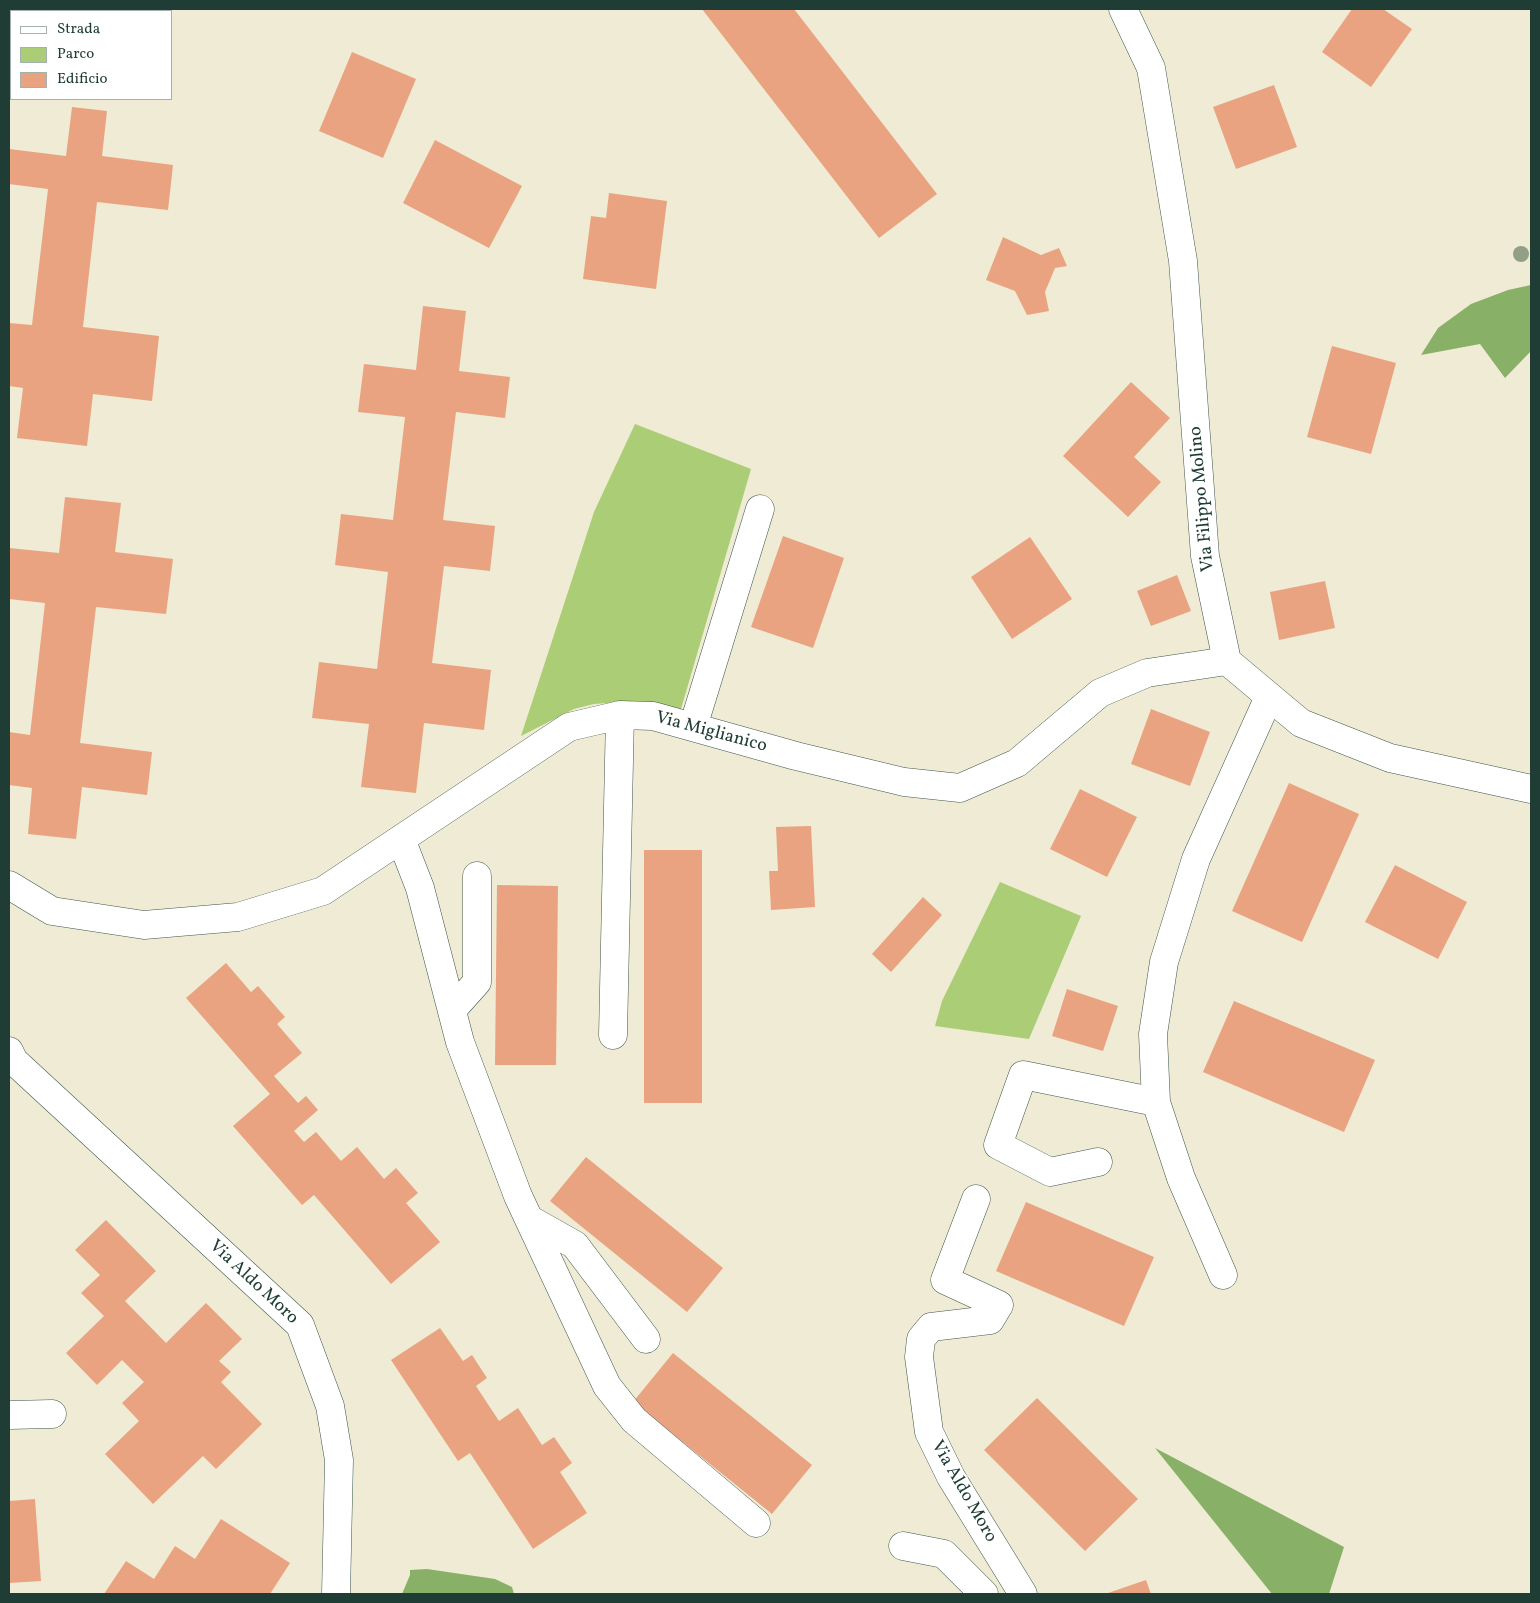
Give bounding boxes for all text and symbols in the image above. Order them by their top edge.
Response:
legend [10,10,172,100]
text: Strada [57,19,100,40]
text: Parco [57,44,94,65]
text: Edificio [57,69,108,90]
street label: Via Filippo Molino [1186,425,1220,573]
street label: Via Miglianico [653,708,769,758]
street label: Via Aldo Moro [204,1236,302,1330]
street label: Via Aldo Moro [925,1437,1001,1547]

